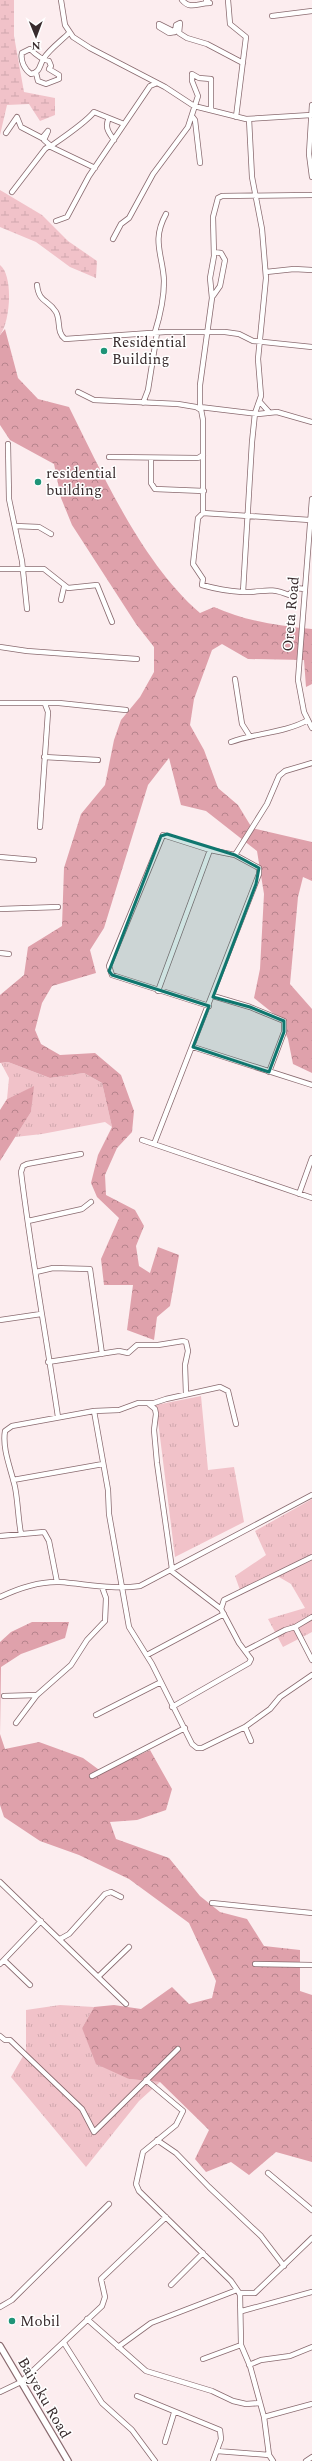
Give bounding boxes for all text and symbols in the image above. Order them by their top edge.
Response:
north arrow [16,16,56,56]
text: N [32,37,41,54]
place label: Residential Building [112,331,186,371]
marker: Residential Building [99,346,109,356]
place label: residential building [46,462,116,502]
marker: residential building [33,477,43,487]
street label: Oreta Road [276,575,306,653]
place label: Mobil [20,2310,60,2333]
marker: Mobil [7,2316,17,2326]
street label: Baiyeku Road [11,2353,77,2443]

